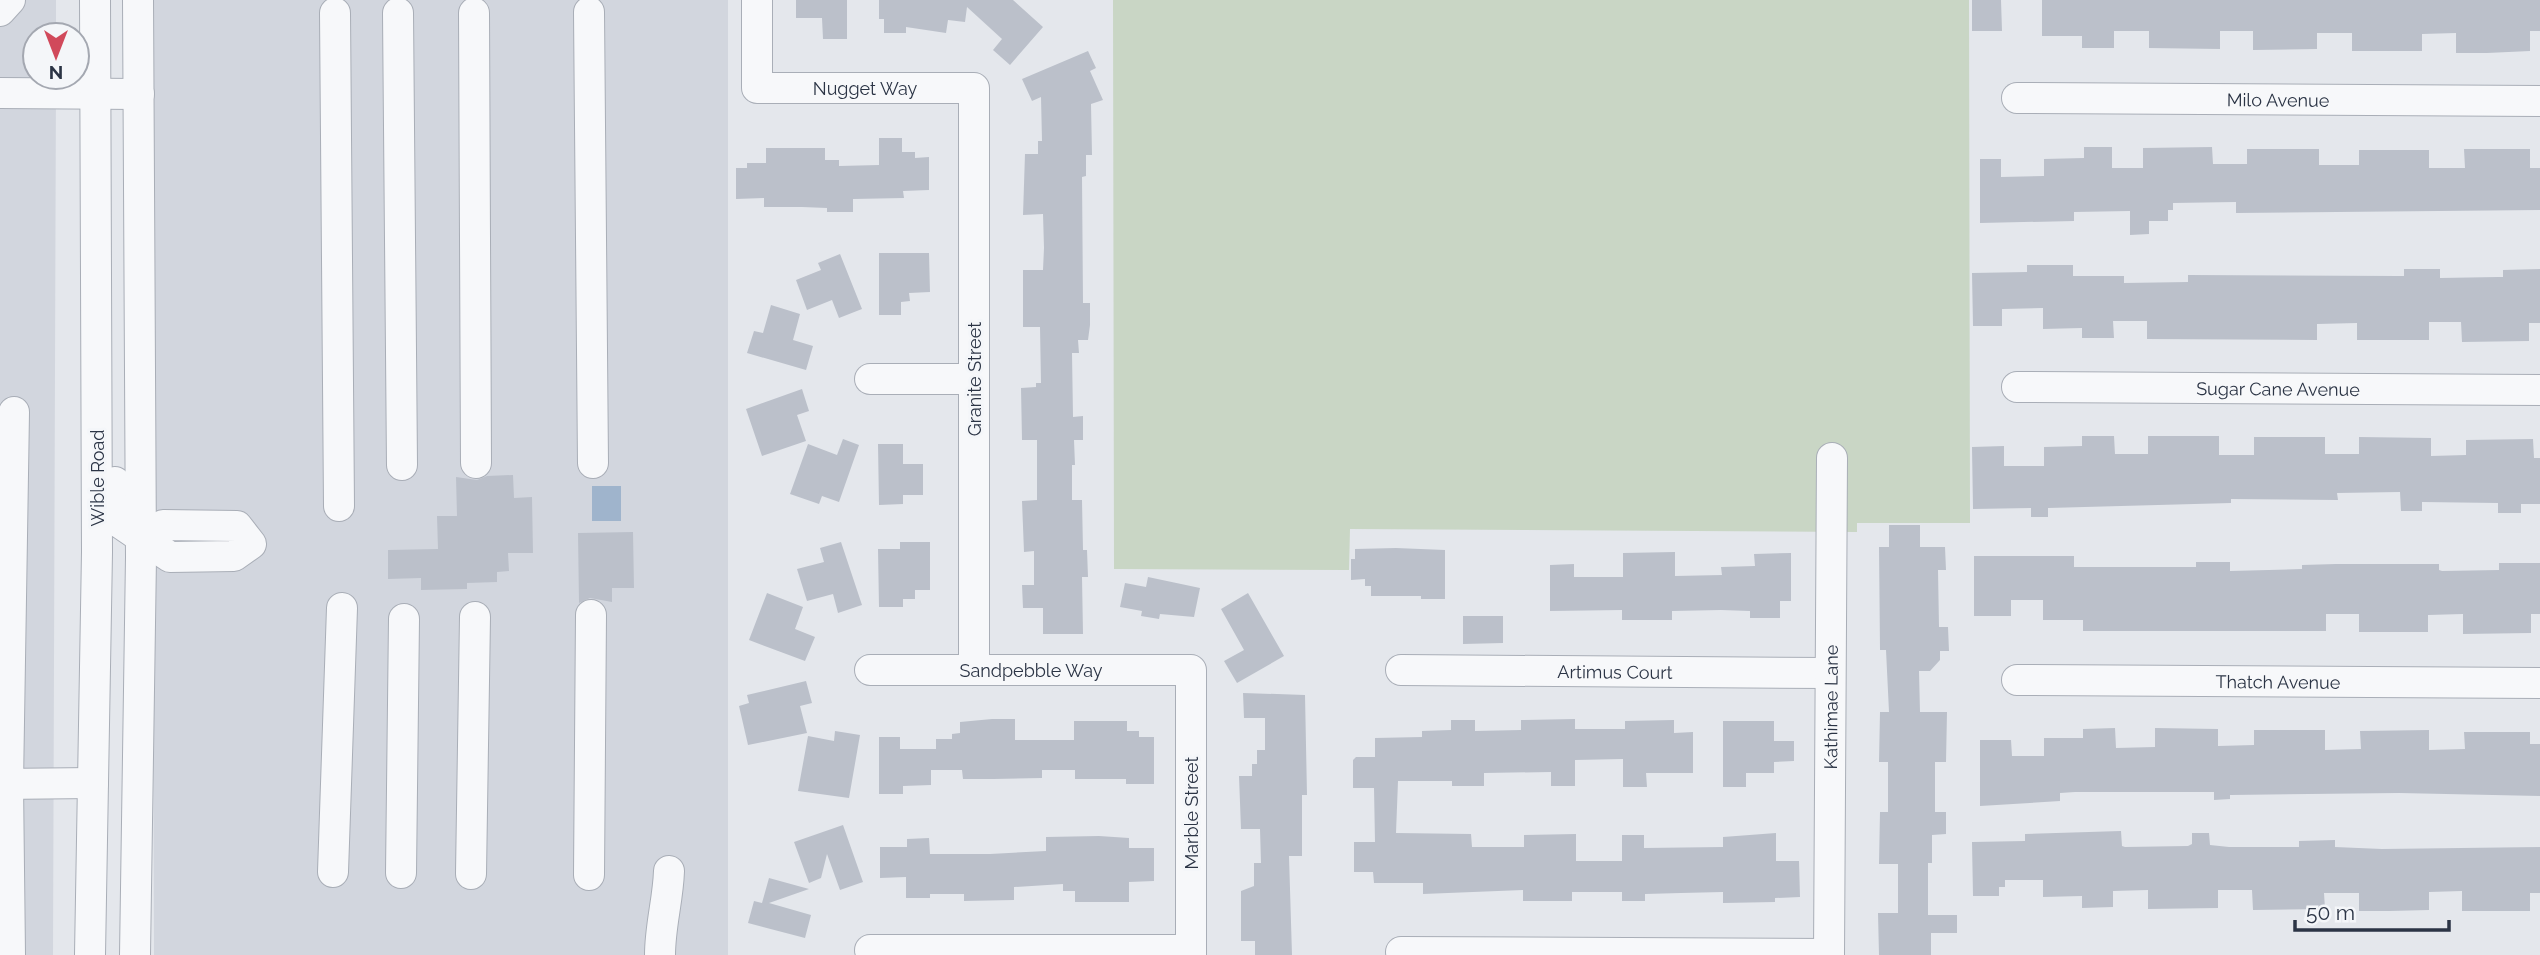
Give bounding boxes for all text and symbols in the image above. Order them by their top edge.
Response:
north arrow [21,21,91,91]
text: N [49,62,63,84]
street label: Nugget Way [813,78,918,99]
street label: Milo Avenue [2227,89,2330,110]
street label: Granite Street [964,322,985,436]
street label: Sugar Cane Avenue [2196,378,2360,399]
street label: Wible Road [87,429,108,527]
street label: Kathimae Lane [1820,644,1841,769]
street label: Sandpebble Way [960,660,1103,681]
street label: Artimus Court [1557,661,1673,682]
street label: Thatch Avenue [2216,671,2341,692]
street label: Marble Street [1181,757,1202,869]
scale bar [2295,888,2449,932]
text: 50 m [2306,900,2355,925]

